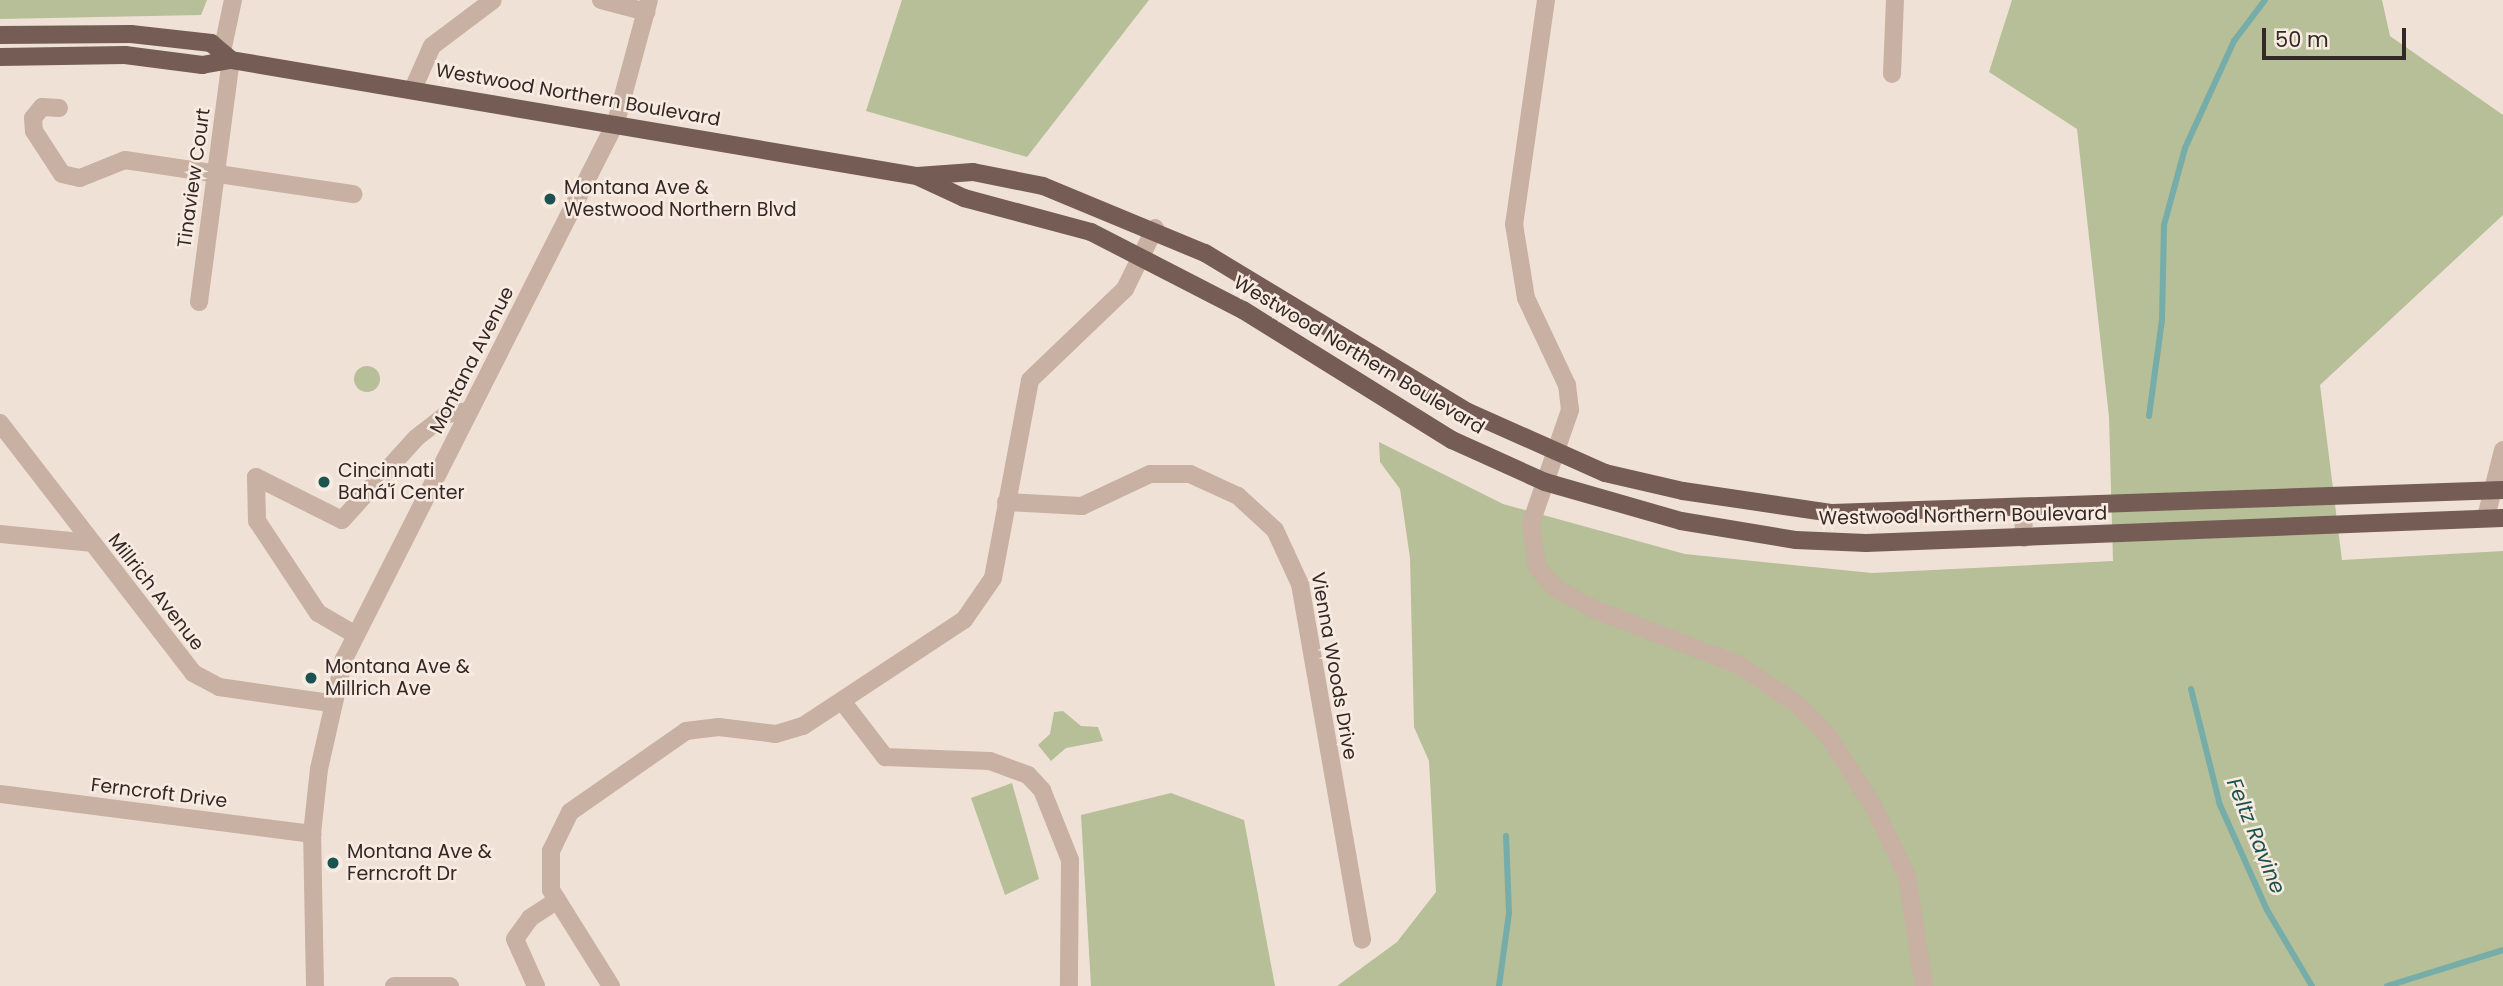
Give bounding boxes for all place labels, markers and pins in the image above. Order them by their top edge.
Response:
place label: Montana Ave & Westwood Northern Blvd [564,177,797,221]
marker: Montana Ave & Westwood Northern Blvd [542,191,558,207]
place label: Cincinnati Bahá'í Center [338,460,465,504]
marker: Cincinnati Bahá'í Center [316,474,332,490]
place label: Montana Ave & Millrich Ave [325,656,470,700]
marker: Montana Ave & Millrich Ave [303,670,319,686]
place label: Montana Ave & Ferncroft Dr [347,841,492,885]
marker: Montana Ave & Ferncroft Dr [325,855,341,871]

